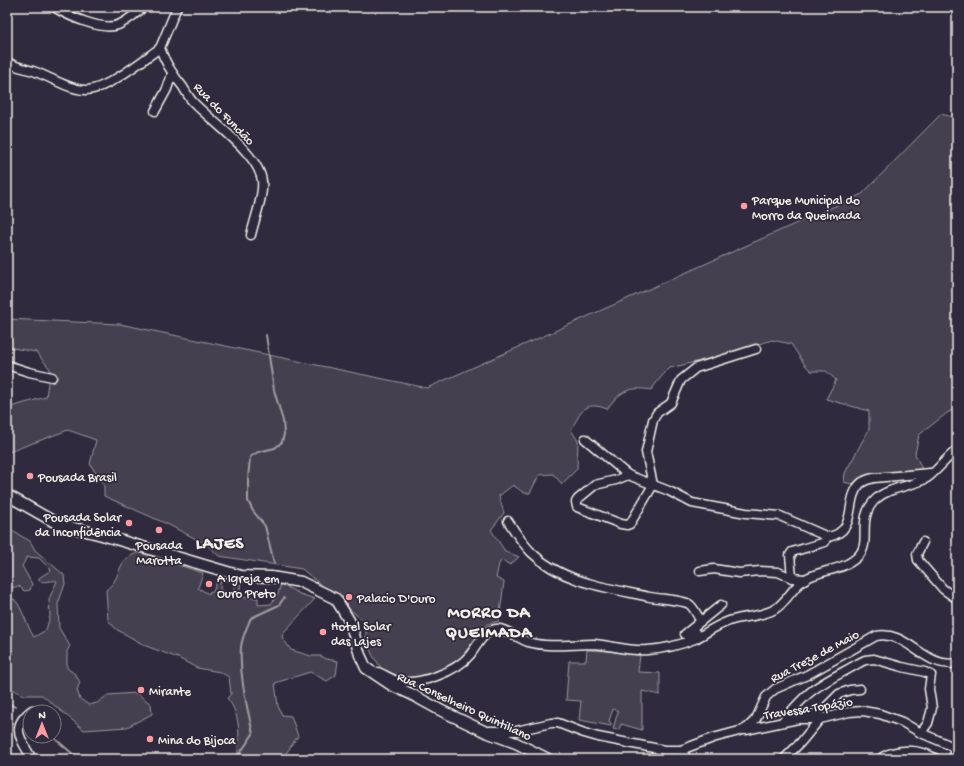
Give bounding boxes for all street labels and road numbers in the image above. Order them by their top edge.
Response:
street label: Rua do Fundão [190,80,257,149]
street label: Rua Treze de Maio [768,627,862,687]
street label: Rua Conselheiro Quintiliano [395,670,534,745]
street label: Travessa Topázio [762,695,854,724]

